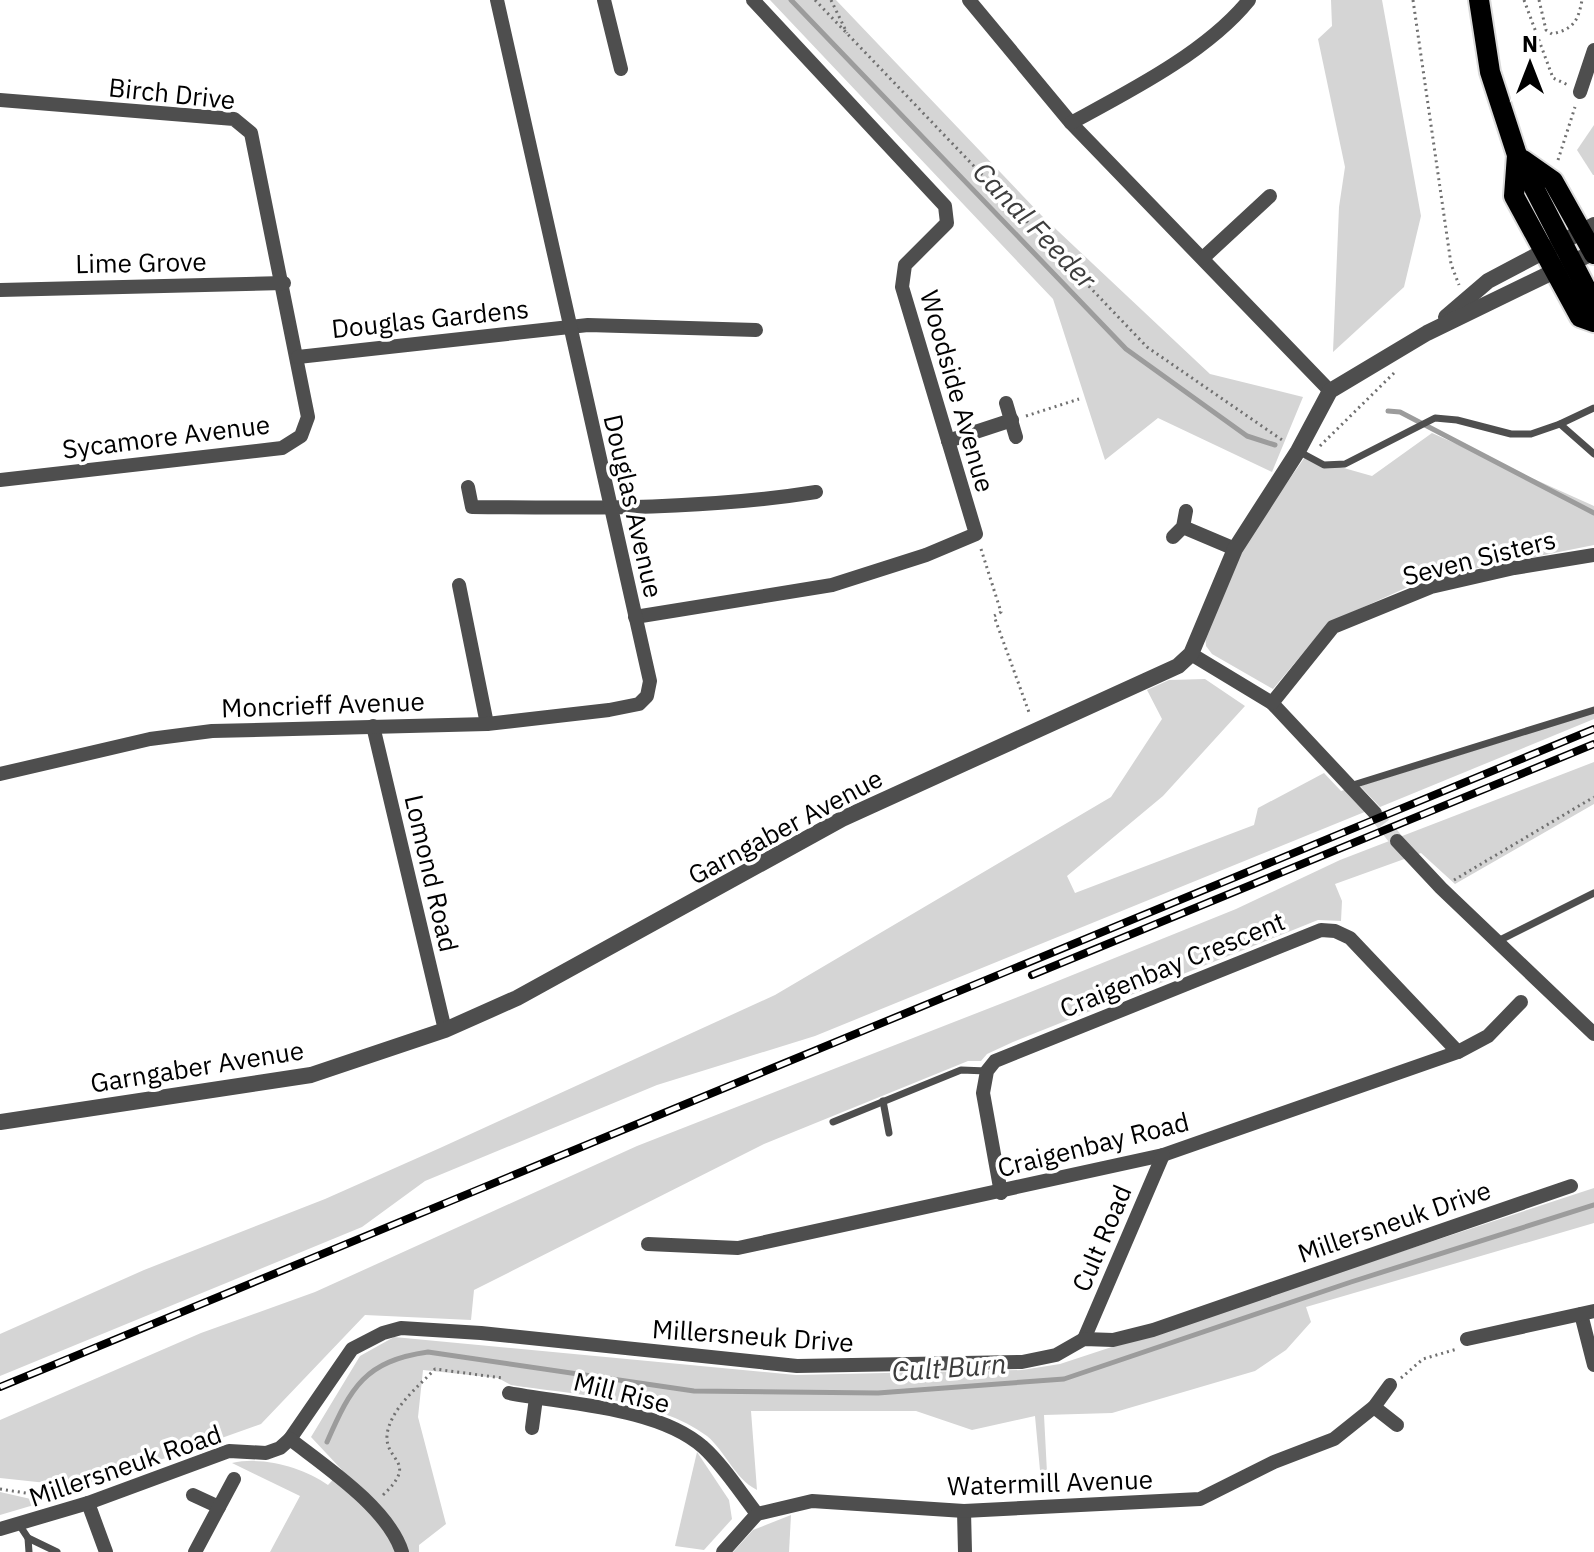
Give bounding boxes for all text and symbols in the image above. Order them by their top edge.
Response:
north arrow [1490,24,1570,104]
text: N [1522,29,1538,58]
street label: Birch Drive [107,69,237,117]
water label: Canal Feeder [965,154,1105,297]
street label: Lime Grove [75,244,207,280]
street label: Woodside Avenue [913,286,1003,496]
street label: Douglas Gardens [330,291,530,345]
street label: Sycamore Avenue [60,406,272,466]
street label: Douglas Avenue [596,411,672,601]
street label: Seven Sisters [1399,522,1559,592]
street label: Moncrieff Avenue [221,683,425,725]
street label: Garngaber Avenue [682,760,888,892]
street label: Lomond Road [397,791,467,955]
street label: Craigenbay Crescent [1054,903,1290,1025]
street label: Garngaber Avenue [88,1032,306,1100]
street label: Craigenbay Road [994,1104,1192,1184]
street label: Millersneuk Drive [1293,1172,1495,1270]
street label: Cult Road [1063,1179,1139,1297]
street label: Millersneuk Drive [651,1311,855,1359]
water label: Cult Burn [890,1345,1008,1389]
street label: Mill Rise [570,1364,674,1420]
street label: Millersneuk Road [24,1416,226,1514]
street label: Watermill Avenue [947,1461,1153,1503]

